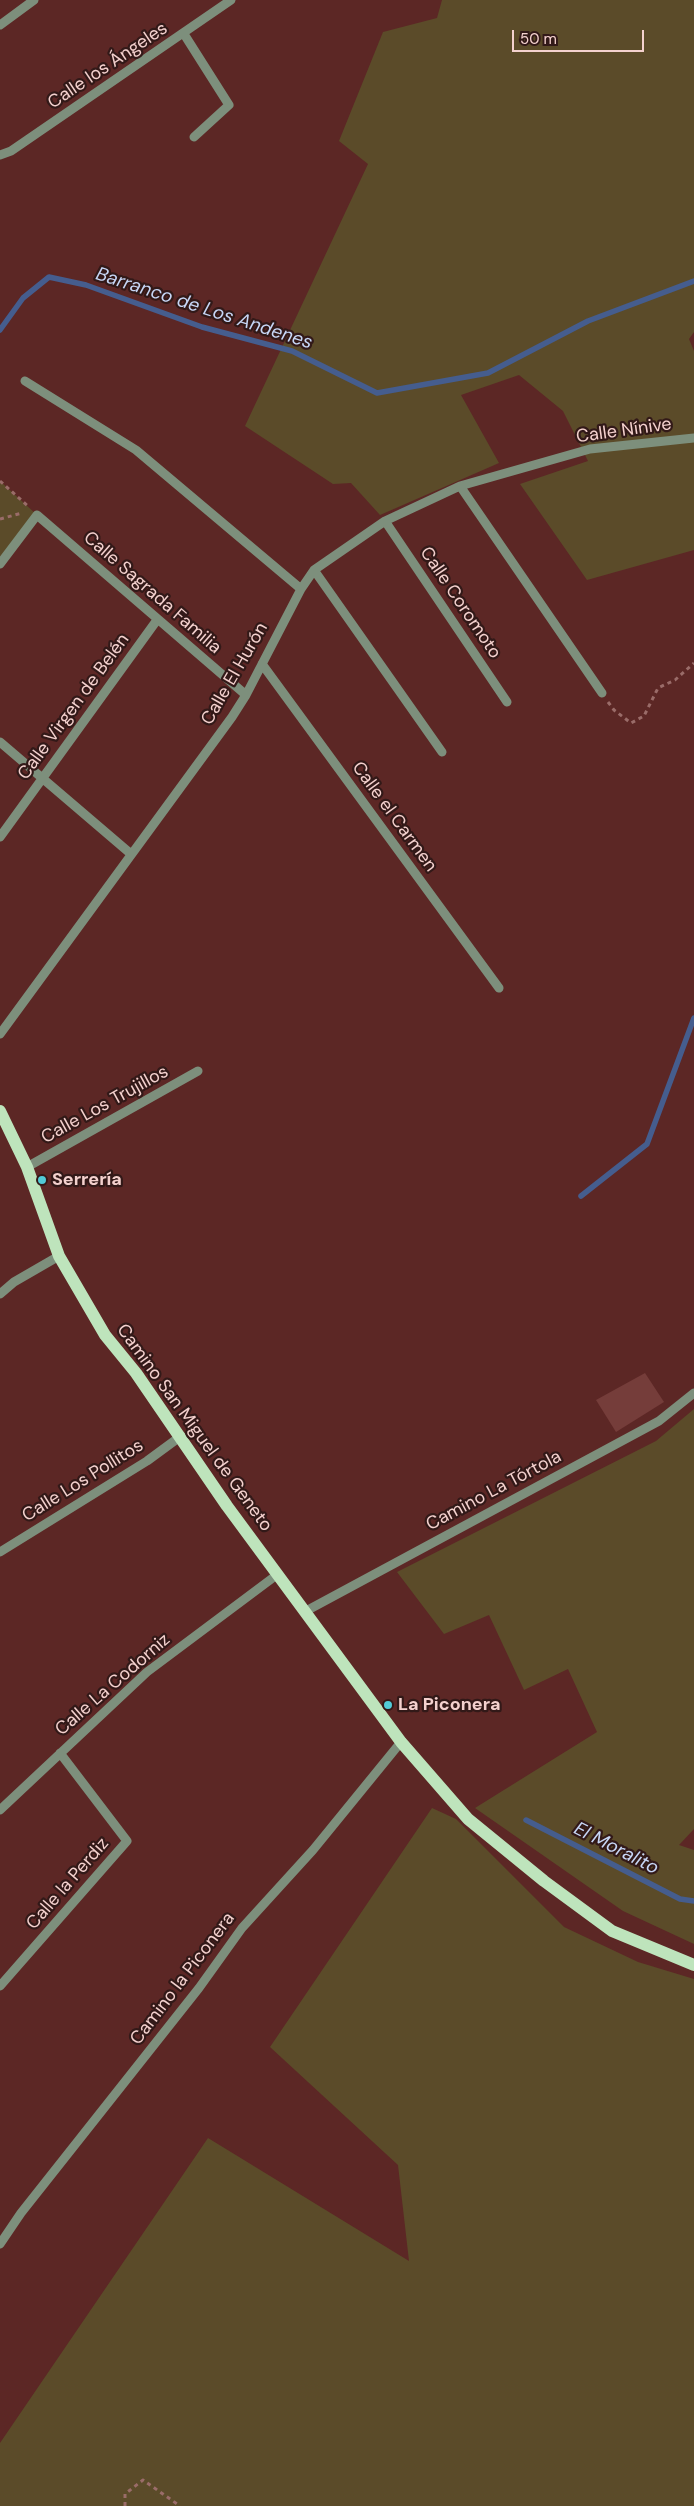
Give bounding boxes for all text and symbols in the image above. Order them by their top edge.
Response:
street label: Calle los Ángeles [44,18,172,114]
scale bar [514,20,646,52]
text: 50 m [520,29,557,49]
water label: Barranco de Los Andenes [93,263,315,355]
street label: Calle Nínive [575,414,673,448]
street label: Calle Sagrada Familia [79,527,225,659]
street label: Calle Coromoto [415,543,505,663]
street label: Calle El Hurón [197,619,273,729]
street label: Calle Virgen de Belén [14,630,134,784]
street label: Calle el Carmen [347,758,441,876]
street label: Calle Los Trujillos [38,1061,172,1149]
place label: Serrería [52,1169,122,1191]
marker: Serrería [36,1174,48,1186]
street label: Camino San Miguel de Geneto [112,1320,276,1536]
street label: Calle Los Pollitos [18,1435,148,1527]
street label: Camino La Tórtola [423,1446,565,1536]
street label: Calle La Codorniz [51,1629,175,1741]
place label: La Piconera [398,1694,501,1716]
marker: La Piconera [382,1699,394,1711]
water label: El Moralito [570,1818,662,1880]
street label: Calle la Perdiz [22,1834,114,1934]
street label: Camino la Piconera [126,1909,240,2049]

